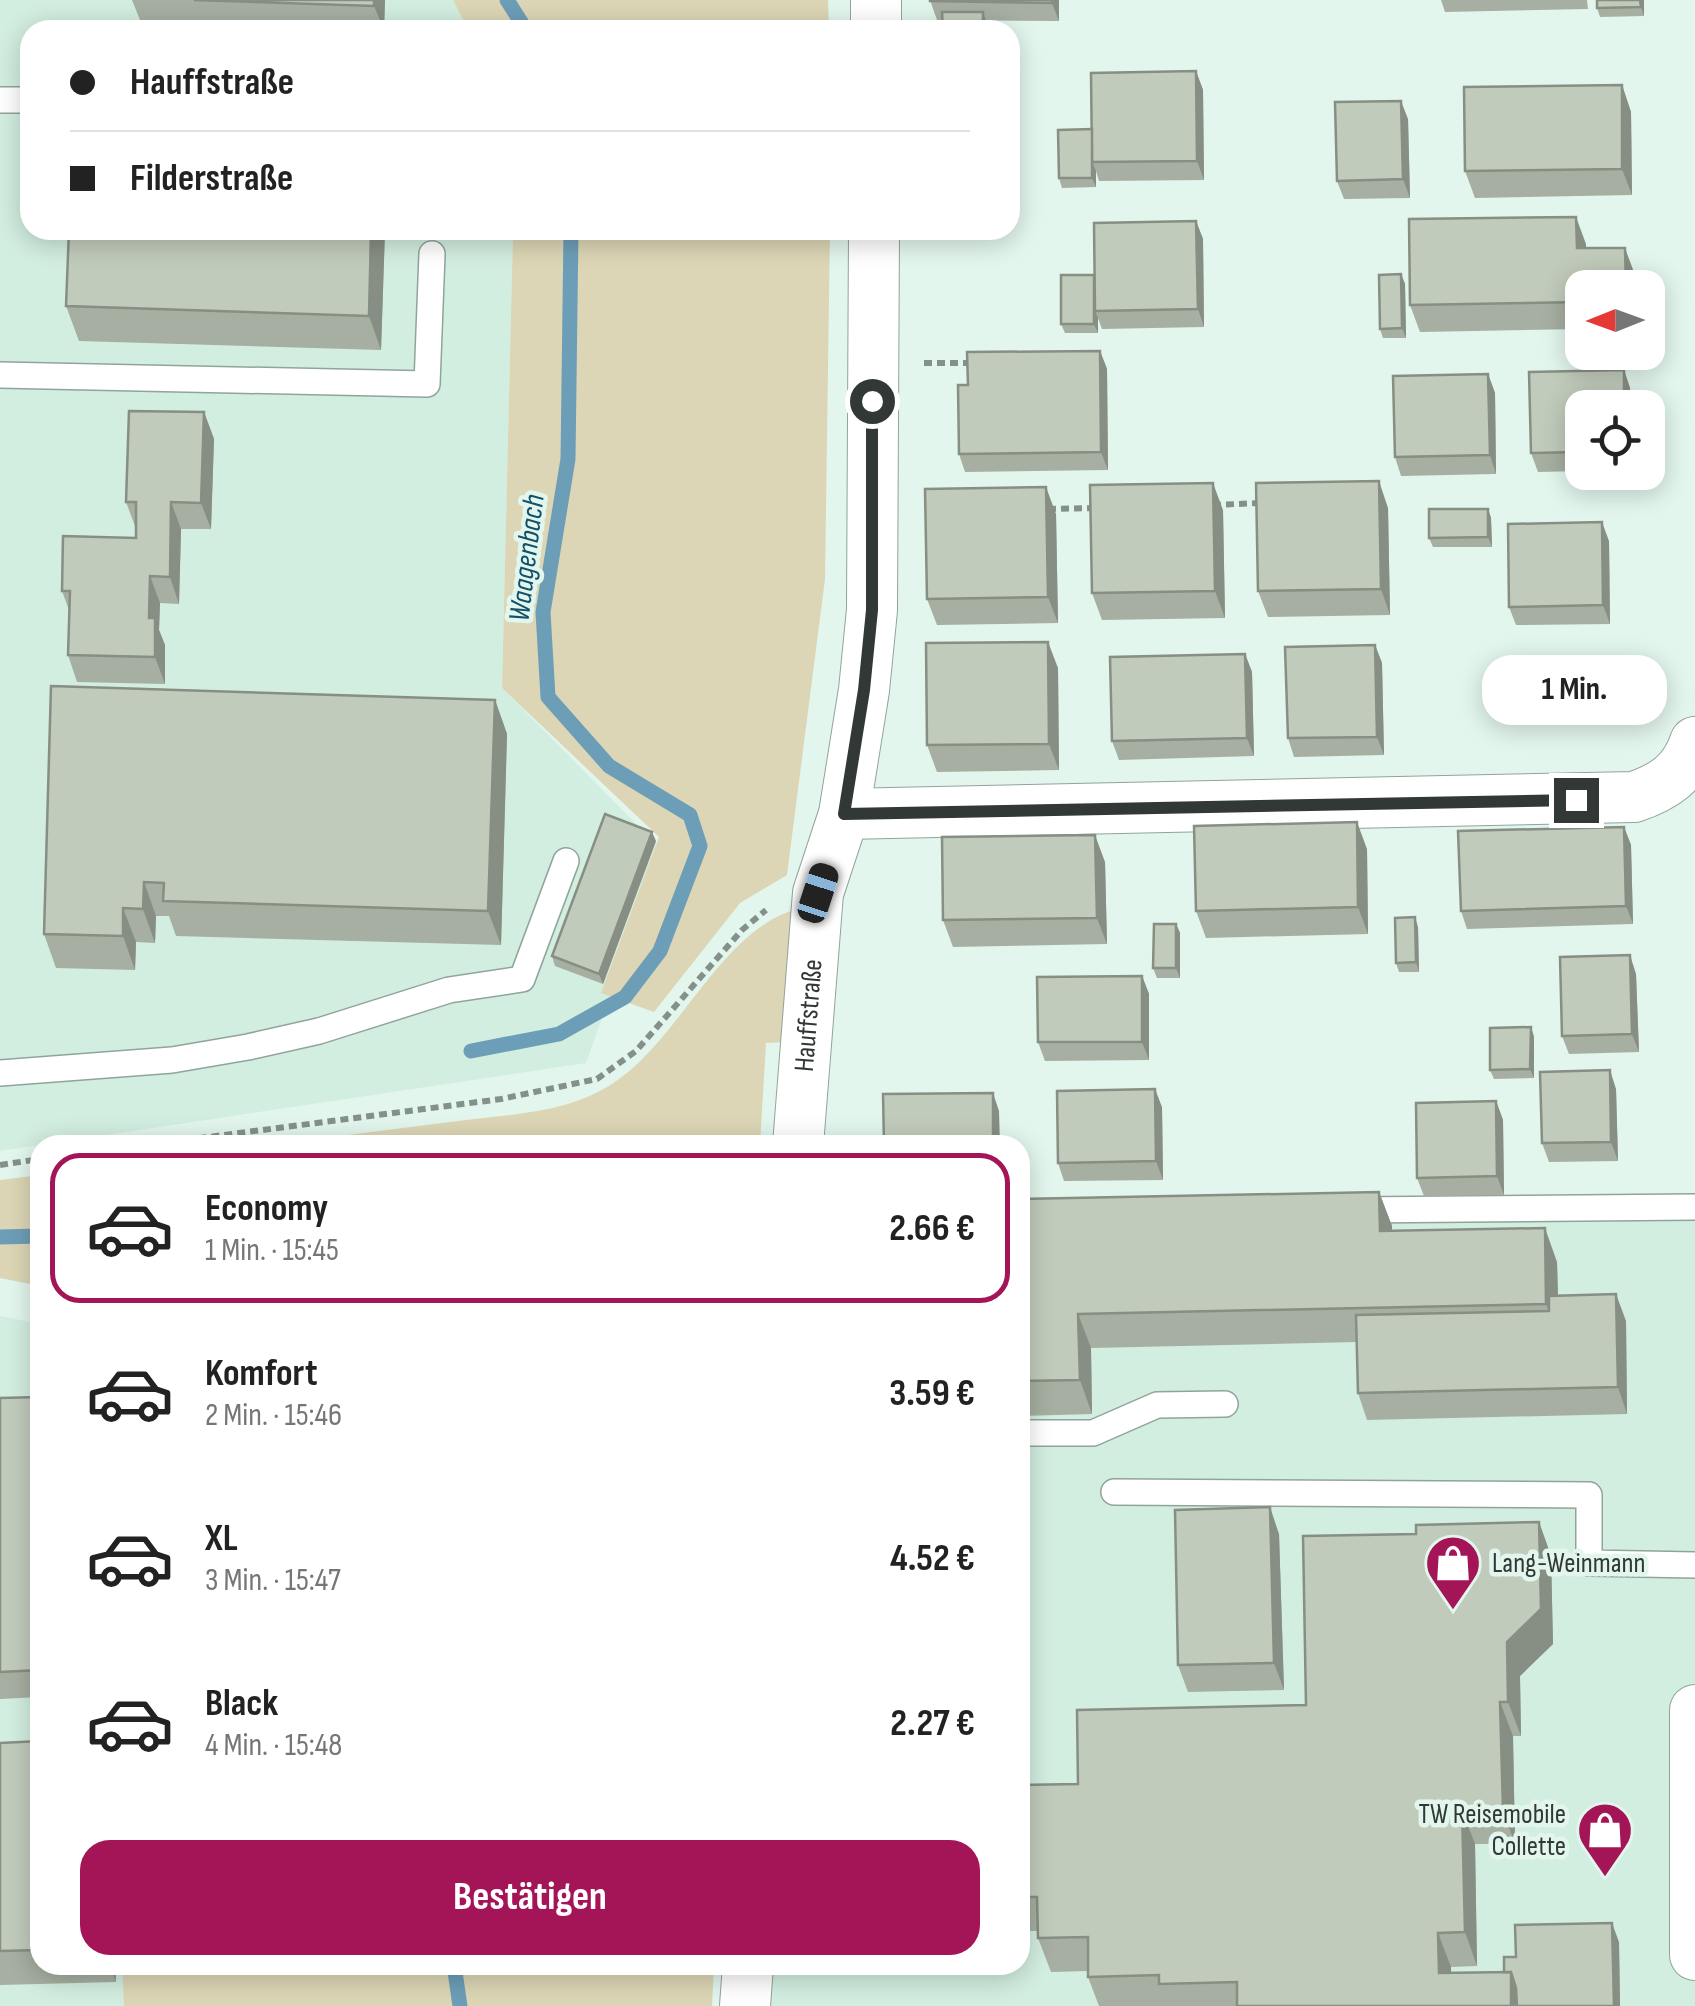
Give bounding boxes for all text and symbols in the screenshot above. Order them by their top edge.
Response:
text: Hauffstraße [130,60,294,105]
text: Filderstraße [130,156,293,201]
north arrow [1565,270,1665,370]
map controls [1565,270,1665,490]
route start [850,379,895,424]
button: locate [1565,390,1665,490]
water label: Waagenbach [501,492,553,624]
callout: 1 Min. [1484,655,1668,725]
text: 1 Min. [1542,670,1607,709]
route end [1554,778,1599,823]
car [794,860,842,926]
street label: Hauffstraße [787,958,829,1073]
icon: car [85,1183,175,1273]
text: Economy [205,1186,328,1231]
text: 2.66 € [889,1206,975,1251]
text: 1 Min. · 15:45 [205,1231,339,1270]
icon: car [85,1348,175,1438]
text: Komfort [205,1351,317,1396]
text: 3.59 € [889,1371,975,1416]
text: 2 Min. · 15:46 [205,1396,342,1435]
icon: car [85,1513,175,1603]
text: XL [205,1516,238,1561]
shop icon: Lang-Weinmann [1423,1533,1483,1612]
text: 4.52 € [890,1536,975,1581]
place label: Lang-Weinmann [1492,1547,1645,1580]
text: 3 Min. · 15:47 [205,1561,341,1600]
icon: car [85,1678,175,1768]
text: Black [205,1681,278,1726]
text: 2.27 € [890,1701,975,1746]
text: 4 Min. · 15:48 [205,1726,342,1765]
place label: TW Reisemobile Collette [1419,1798,1566,1863]
shop icon: TW Reisemobile Collette [1575,1800,1635,1879]
button: Bestätigen [80,1840,980,1955]

